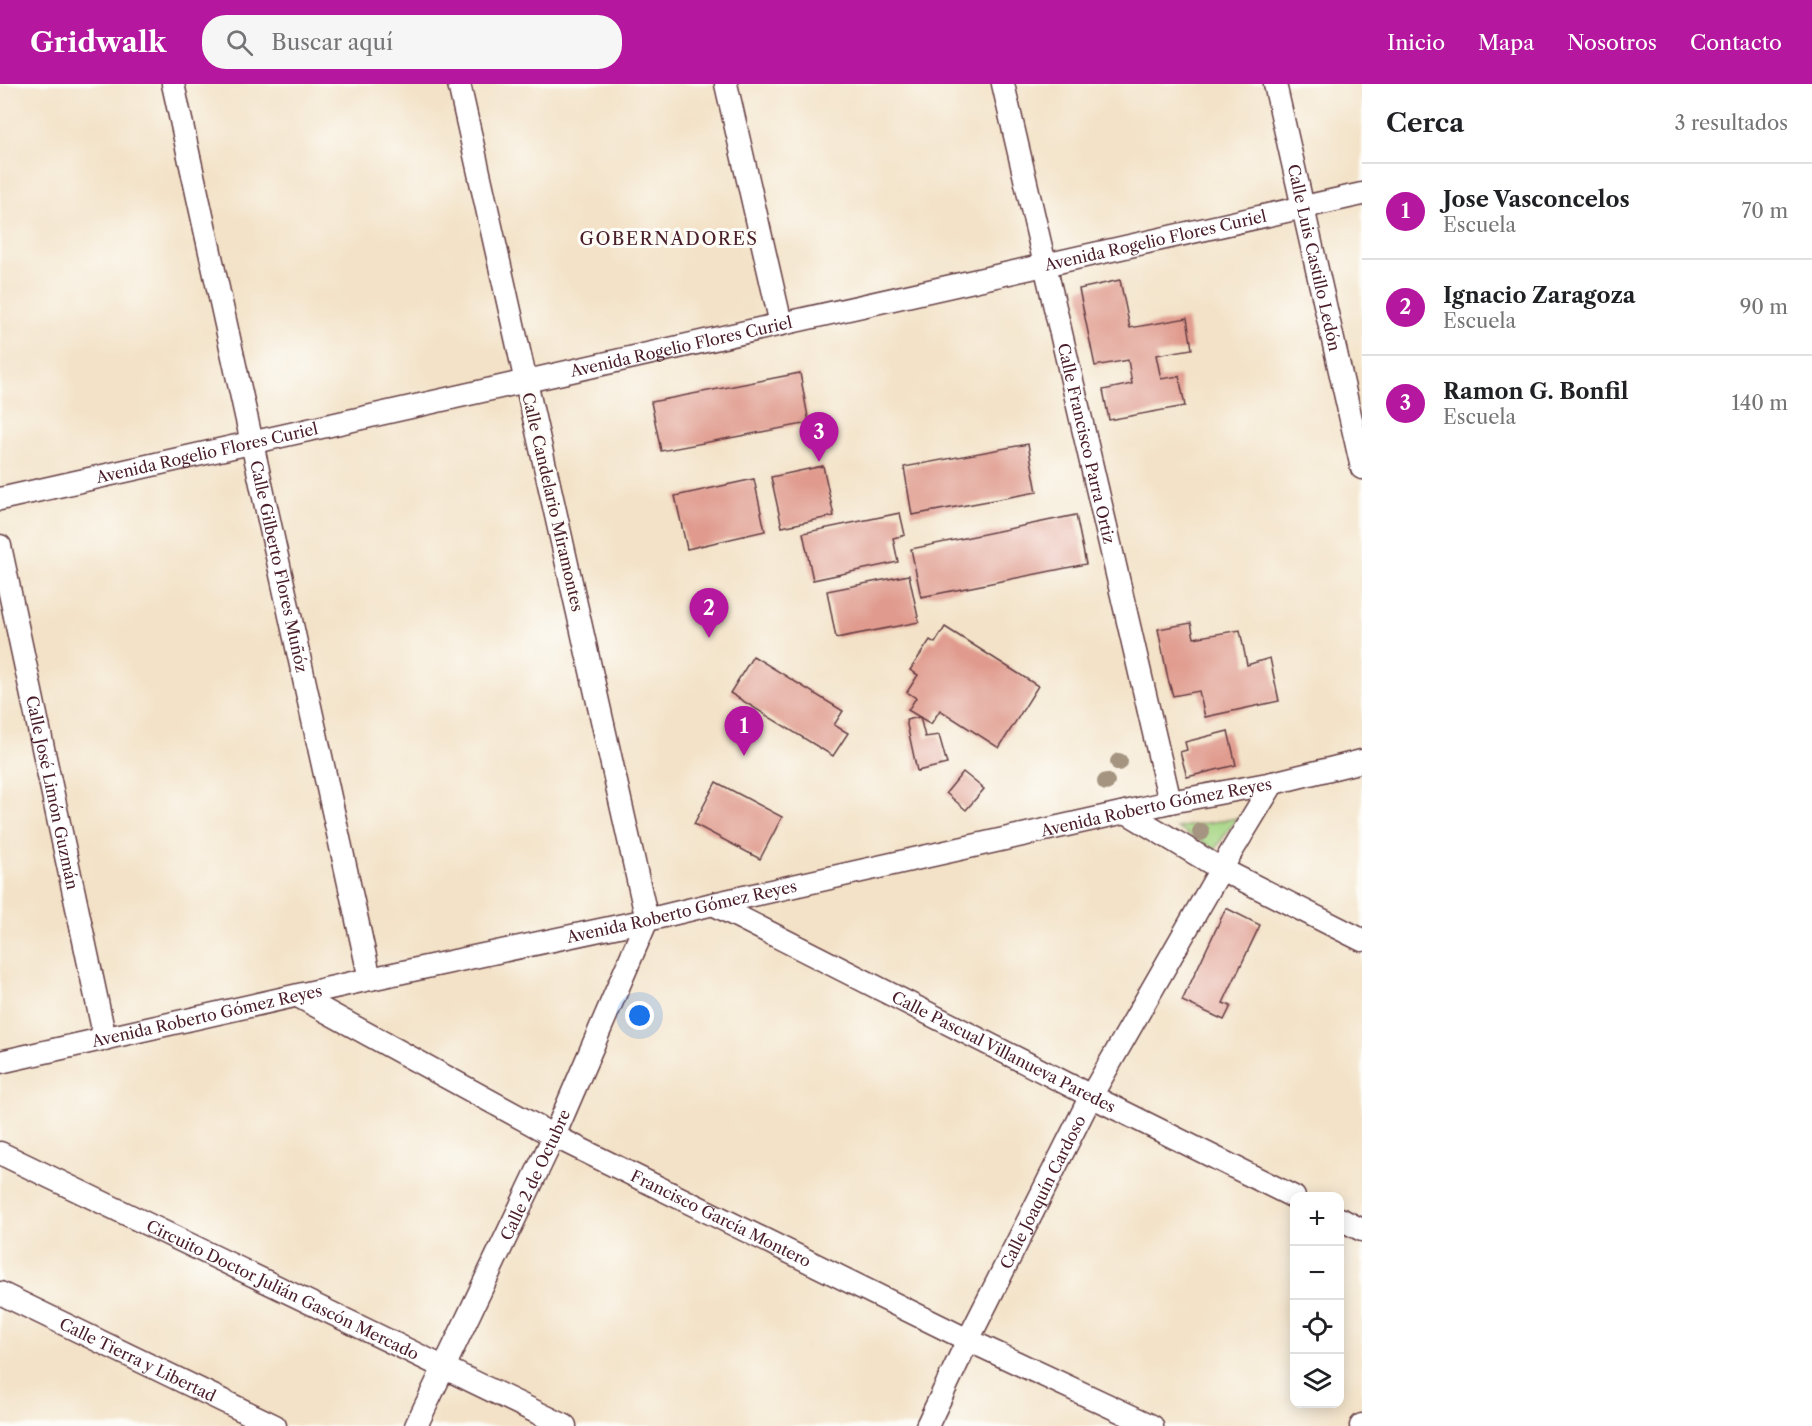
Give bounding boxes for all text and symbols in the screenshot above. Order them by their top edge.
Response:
search box [202,15,622,69]
text: Gridwalk [30,25,166,59]
icon: search [223,26,256,59]
text: Buscar aquí [271,29,393,56]
text: Inicio [1387,30,1445,55]
text: Mapa [1478,30,1534,55]
text: Nosotros [1567,30,1657,55]
text: Contacto [1690,30,1782,55]
text: Cerca [1386,107,1464,139]
text: 3 resultados [1675,111,1788,135]
street label: Calle Luis Castillo Ledón [1283,162,1345,353]
text: Jose Vasconcelos [1443,186,1630,213]
text: 1 [1401,199,1410,223]
text: 70 m [1742,199,1788,223]
street label: Avenida Rogelio Flores Curiel [1041,206,1269,275]
text: Escuela [1443,213,1516,237]
district label: GOBERNADORES [579,228,759,250]
text: Ignacio Zaragoza [1443,282,1636,309]
text: 2 [1400,295,1411,319]
text: 90 m [1740,295,1788,319]
text: Escuela [1443,309,1516,333]
street label: Avenida Rogelio Flores Curiel [567,312,794,381]
street label: Calle Francisco Parra Ortiz [1054,341,1120,546]
text: Ramon G. Bonfil [1443,378,1629,405]
street label: Calle Candelario Miramontes [518,390,588,614]
text: 3 [1400,391,1411,415]
text: 140 m [1731,391,1788,415]
text: Escuela [1443,405,1516,429]
pin: 3 [800,412,838,462]
street label: Avenida Rogelio Flores Curiel [93,418,320,487]
street label: Calle Gilberto Flores Muñóz [246,459,312,674]
pin: 2 [690,588,728,638]
street label: Calle José Limón Guzmán [22,694,83,891]
pin: 1 [724,706,764,756]
street label: Avenida Roberto Gómez Reyes [1038,773,1273,841]
street label: Avenida Roberto Gómez Reyes [564,876,799,947]
street label: Avenida Roberto Gómez Reyes [89,980,324,1051]
street label: Calle Pascual Villanueva Paredes [889,987,1119,1117]
your location [625,1001,654,1030]
street label: Calle 2 de Octubre [496,1106,574,1244]
street label: Calle Joaquín Cardoso [995,1112,1090,1272]
street label: Francisco García Montero [628,1165,815,1271]
map controls [1290,1192,1344,1408]
button: + [1290,1192,1344,1246]
street label: Circuito Doctor Julián Gascón Mercado [143,1215,422,1364]
button: − [1290,1246,1344,1300]
button: locate [1290,1300,1344,1354]
street label: Calle Tierra y Libertad [56,1313,219,1406]
button: layers [1290,1354,1344,1408]

